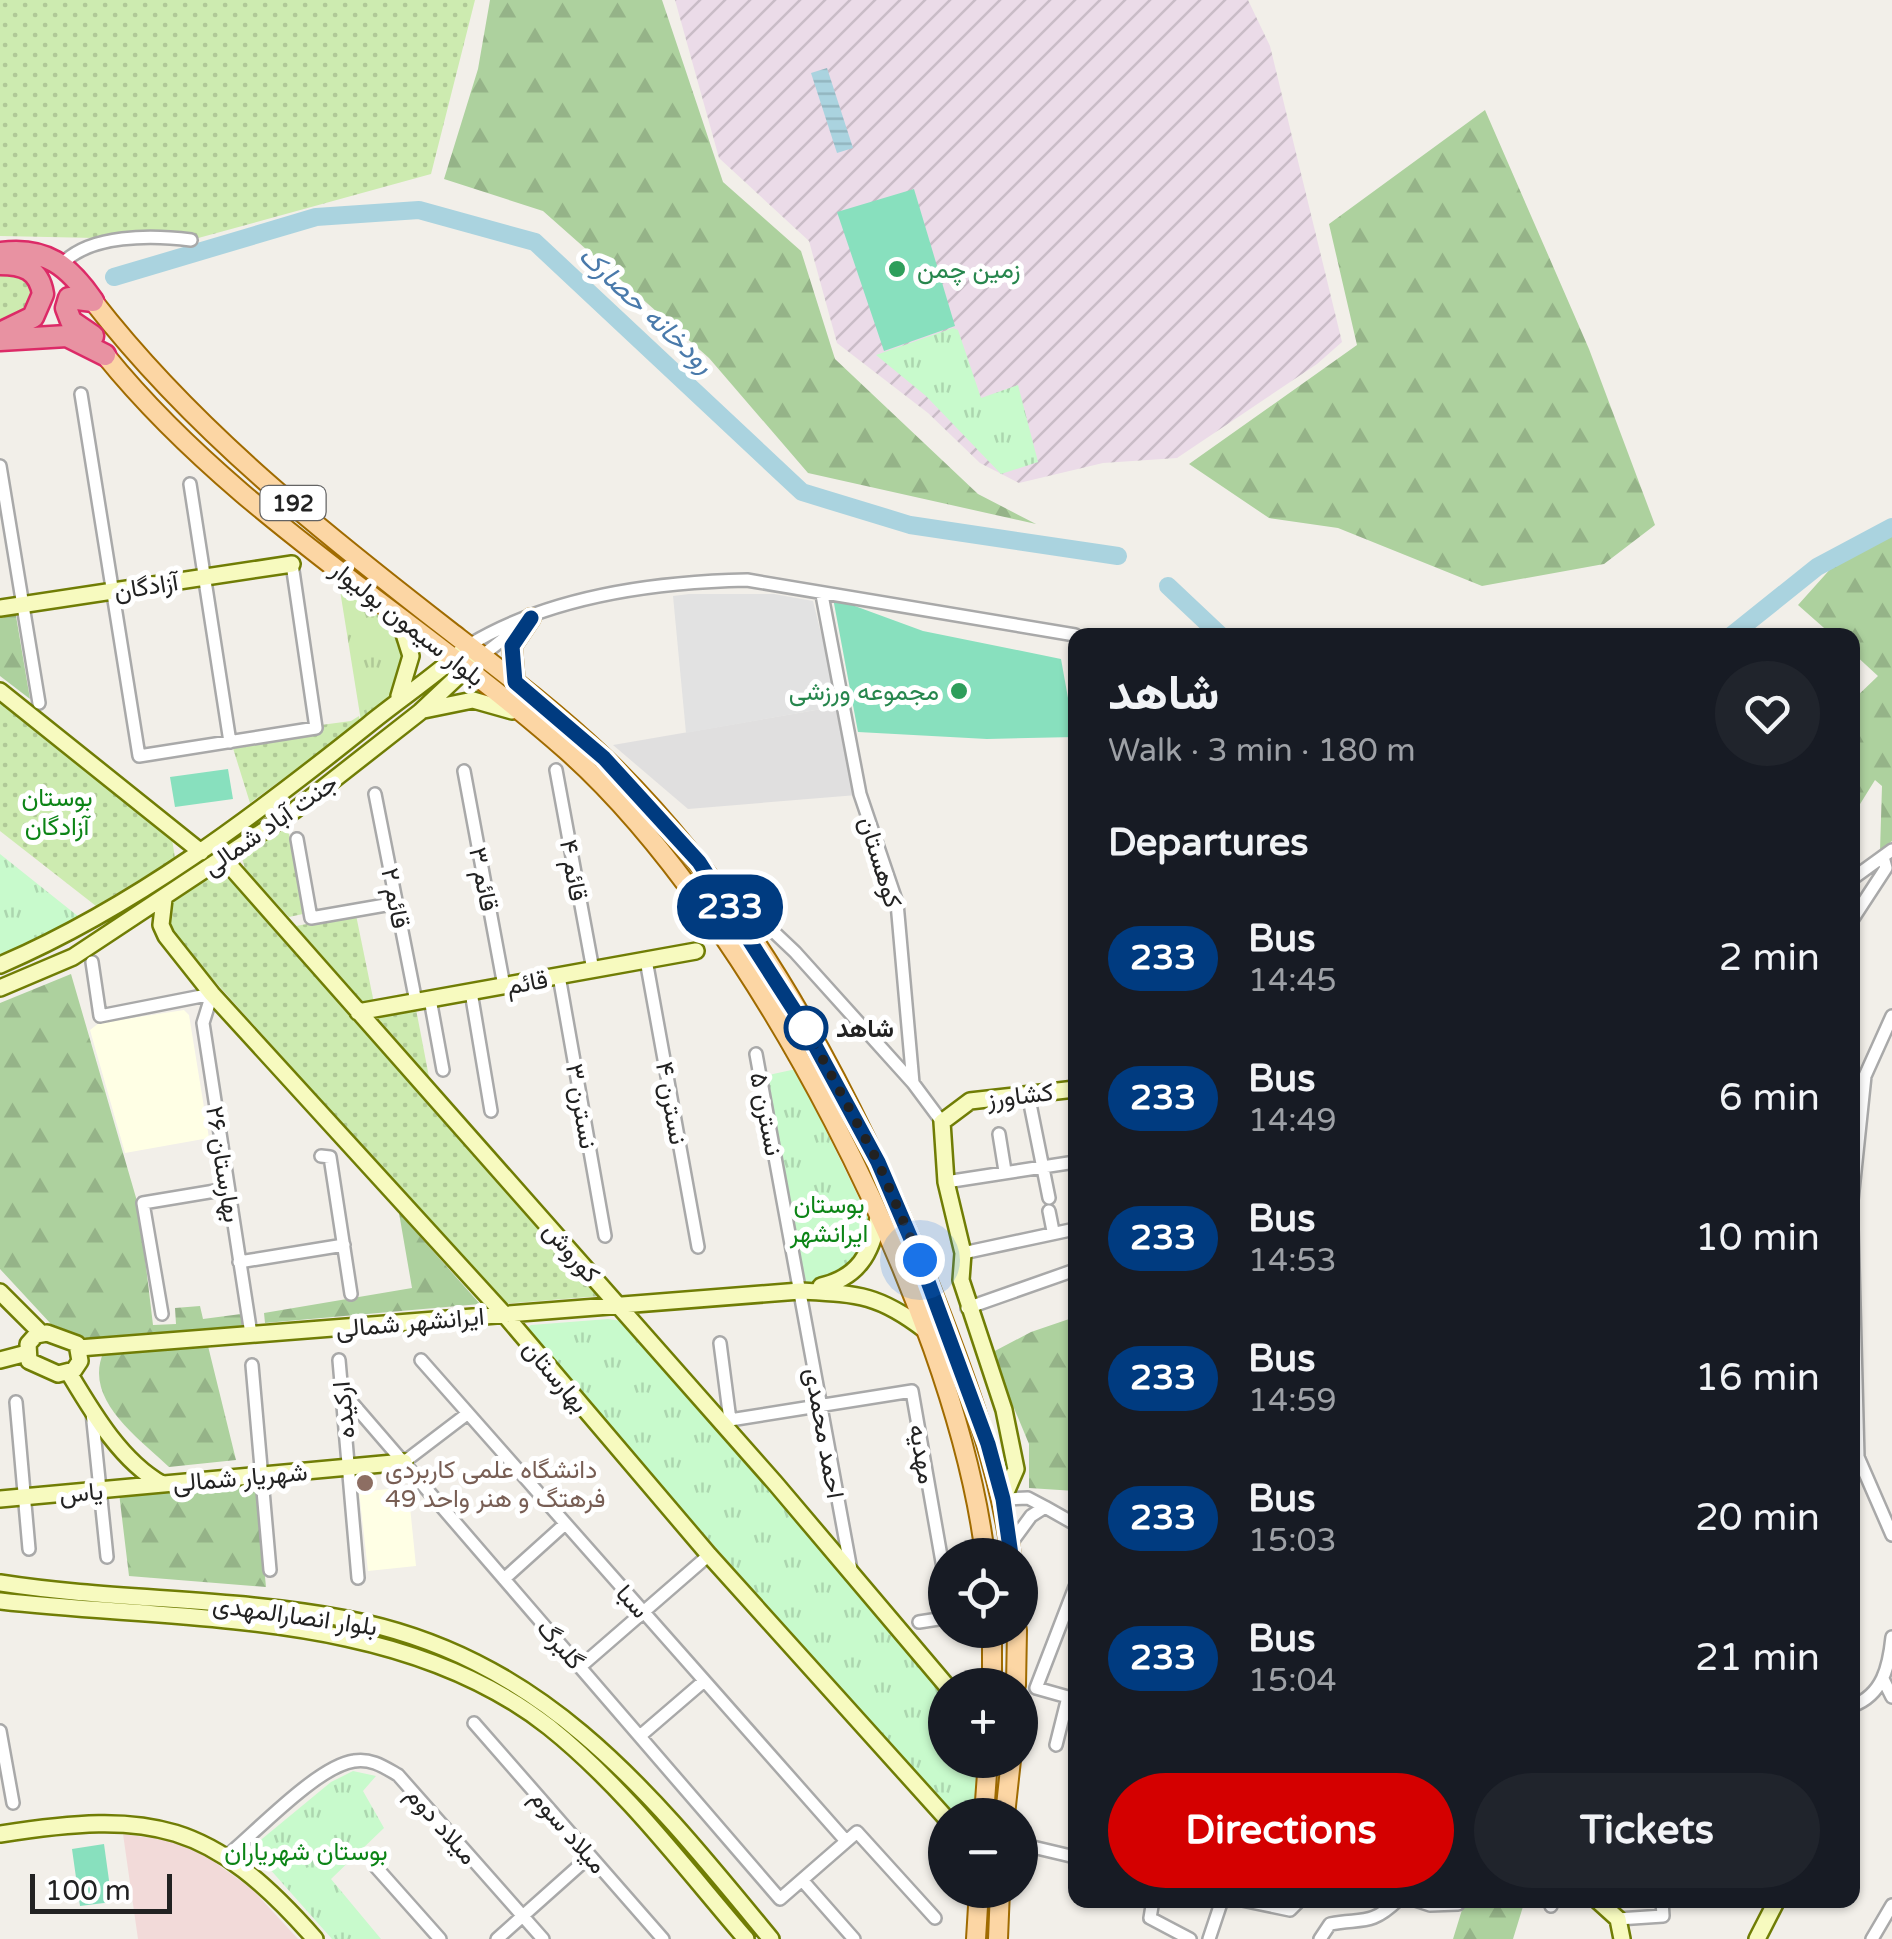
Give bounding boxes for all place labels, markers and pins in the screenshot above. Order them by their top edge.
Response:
place label: زمین چمن [917,255,1021,286]
marker: زمین چمن [886,258,908,280]
place label: مجموعه ورزشی [789,677,939,707]
marker: مجموعه ورزشی [948,680,970,702]
marker: شاهد [785,1007,827,1049]
place label: شاهد [836,1014,894,1044]
place label: دانشگاه علمی کاربردی فرهتگ و هنر واحد 49 [385,1455,606,1514]
marker: دانشگاه علمی کاربردی فرهتگ و هنر واحد 49 [354,1472,376,1494]

